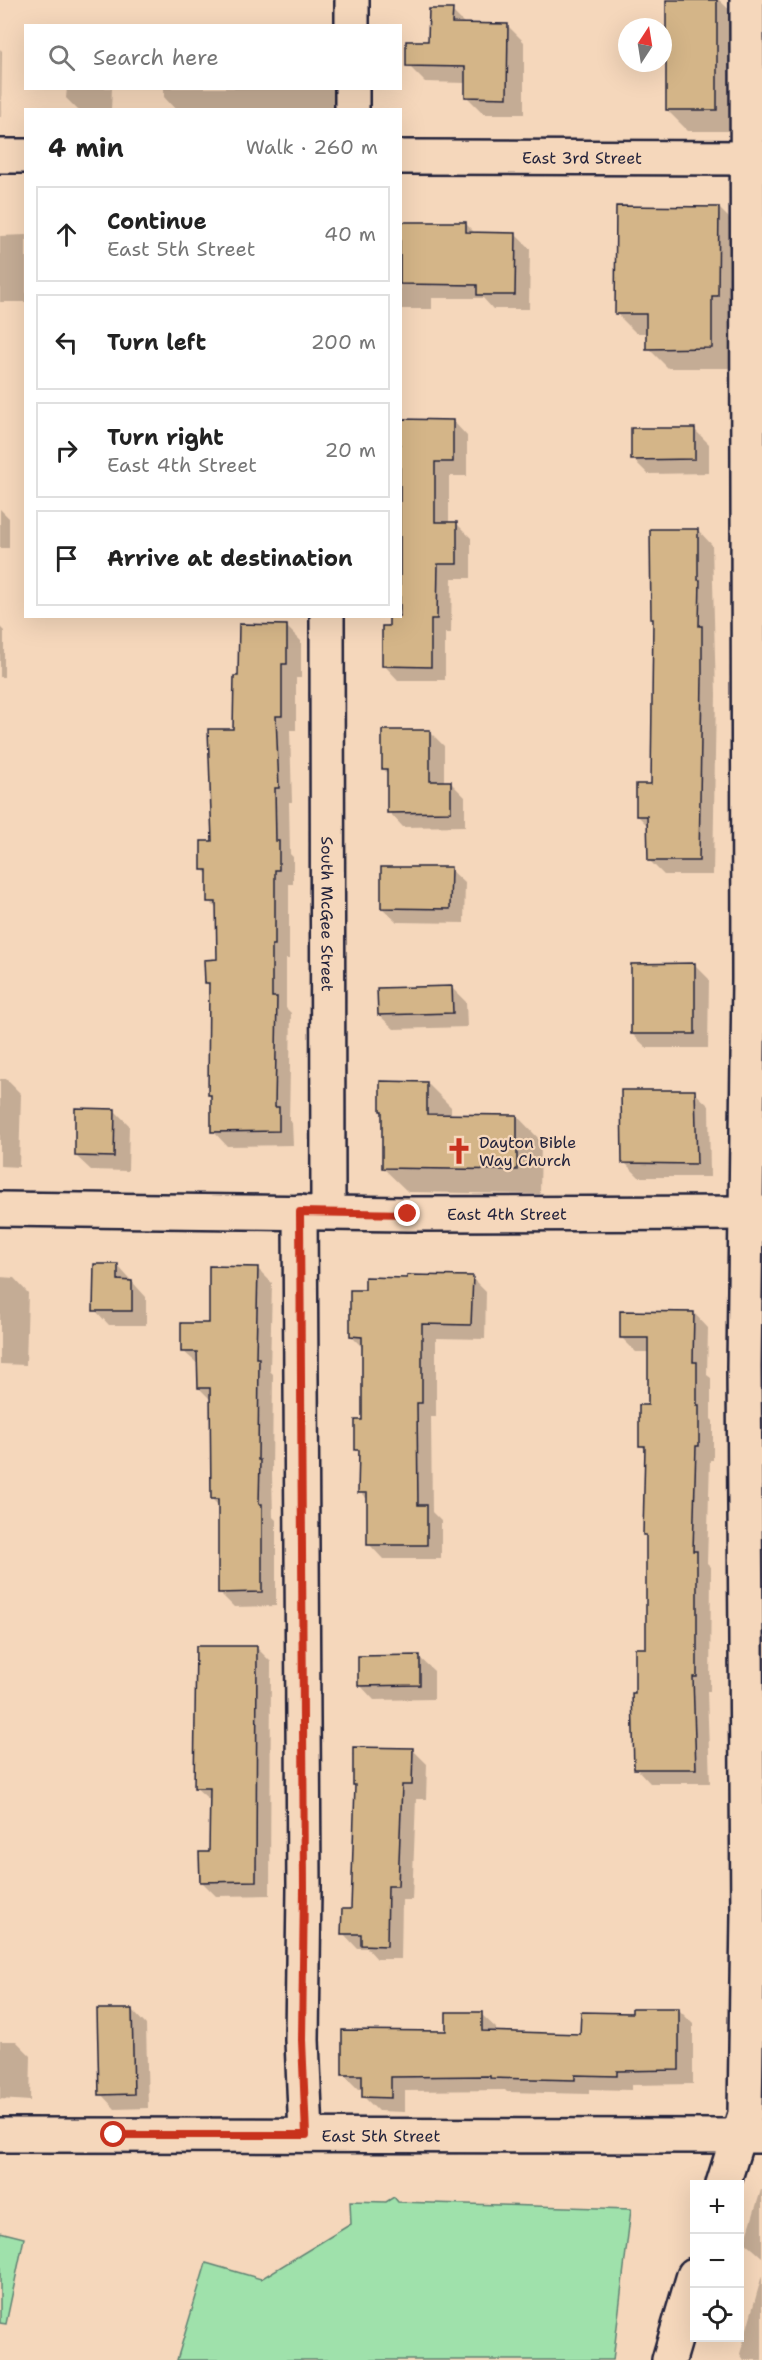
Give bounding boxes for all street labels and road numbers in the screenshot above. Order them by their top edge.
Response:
street label: East 3rd Street [522,147,642,169]
street label: South McGee Street [316,836,338,992]
street label: East 4th Street [447,1204,567,1225]
street label: East 5th Street [322,2125,440,2147]

